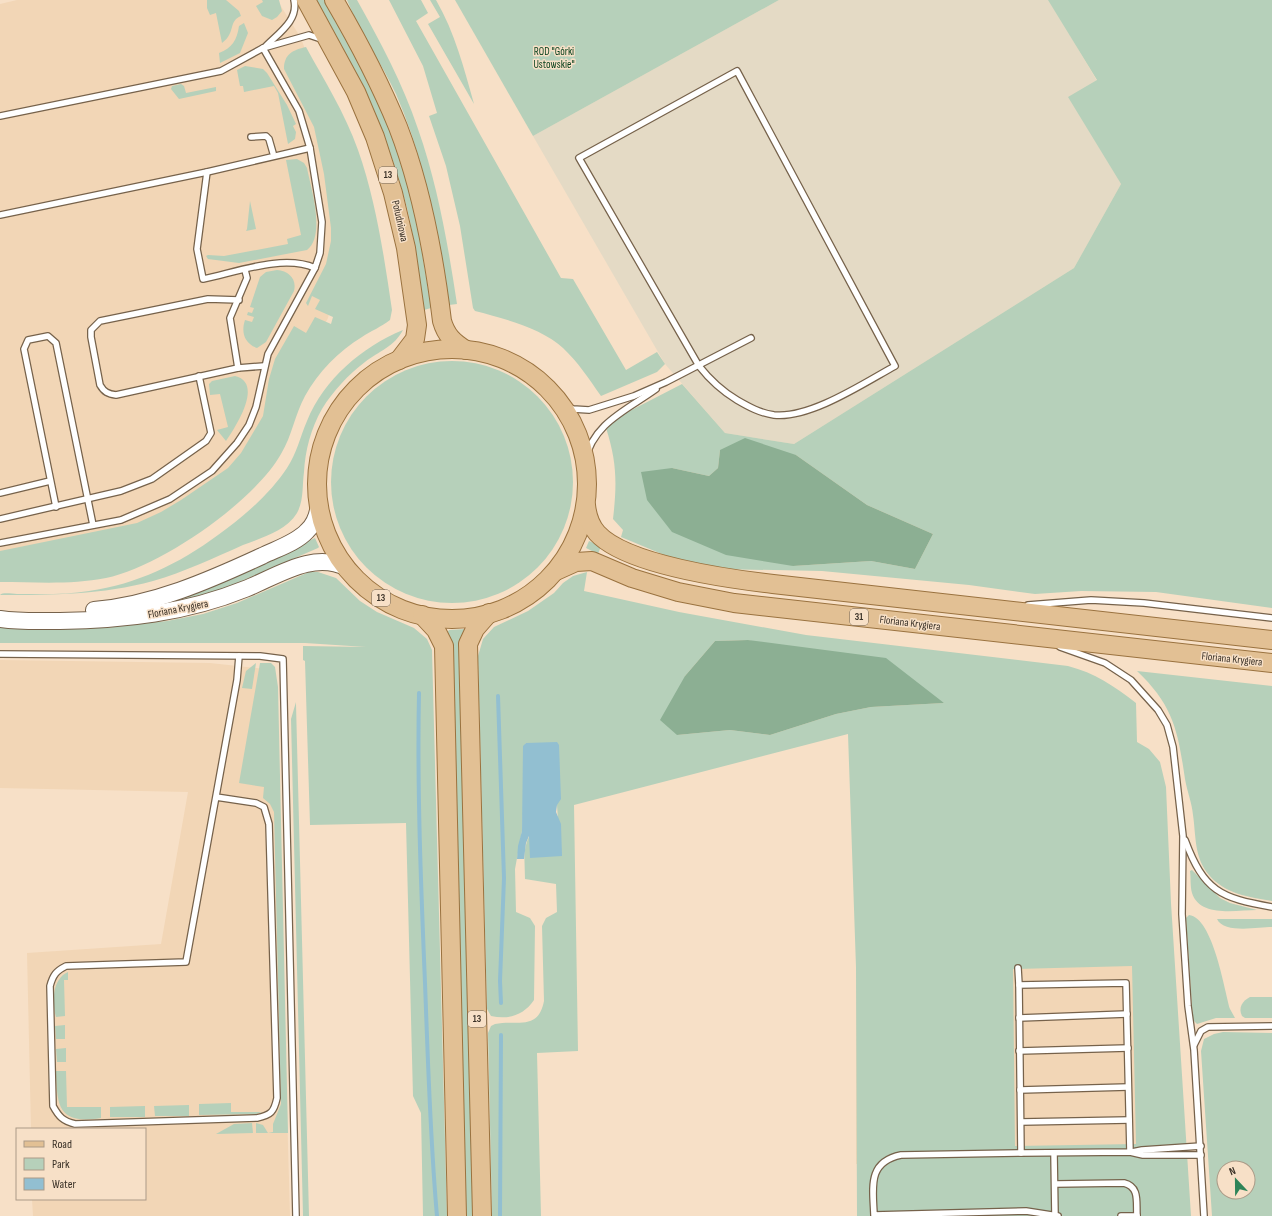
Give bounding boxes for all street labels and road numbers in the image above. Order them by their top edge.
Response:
road number: 13 [379,167,397,183]
street label: Południowa [389,199,411,243]
road number: 13 [372,590,390,606]
street label: Floriana Krygiera [147,597,209,621]
road number: 31 [850,609,868,625]
street label: Floriana Krygiera [879,613,941,633]
street label: Floriana Krygiera [1201,649,1263,669]
road number: 13 [468,1011,486,1027]

